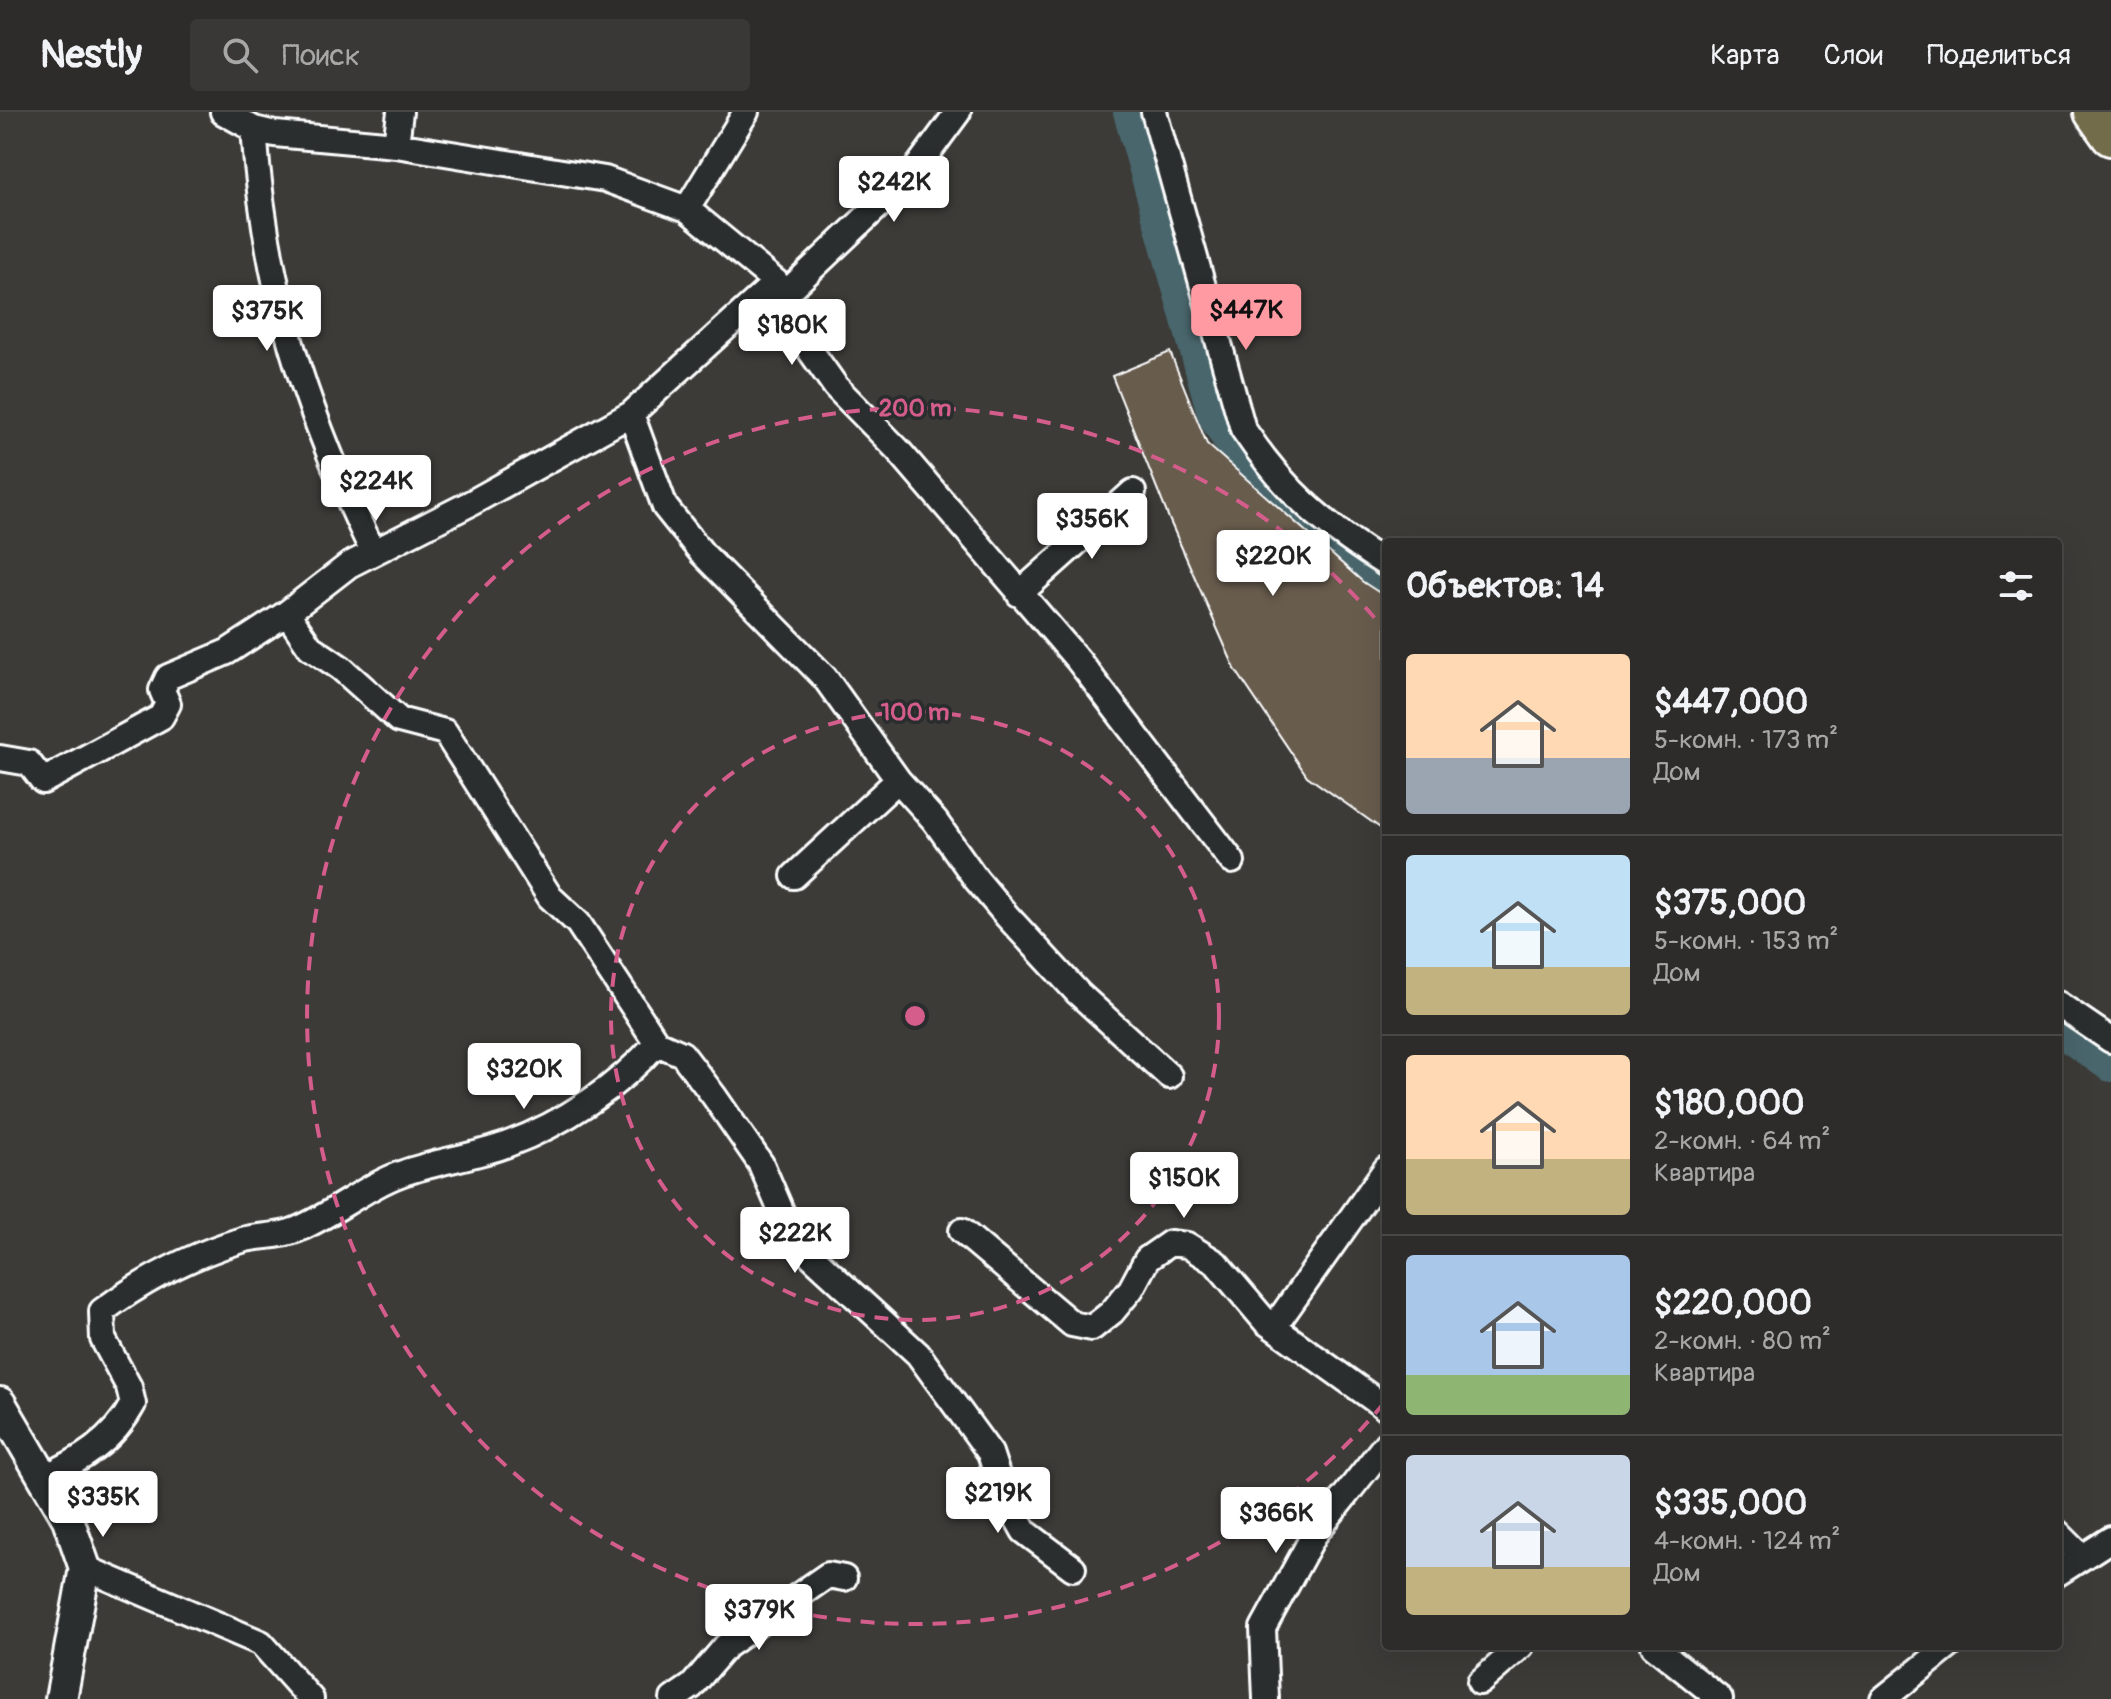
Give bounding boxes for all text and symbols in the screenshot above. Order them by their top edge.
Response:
search box [190,19,750,91]
text: Nestly [40,31,142,79]
icon: search [218,33,262,77]
text: Поиск [282,37,360,74]
text: Карта [1710,38,1780,73]
text: Слои [1824,38,1883,73]
text: Поделиться [1927,38,2071,73]
pin: $242K [838,156,950,224]
text: $242K [857,166,931,198]
pin: $447K [1190,284,1302,352]
pin: $375K [211,285,323,353]
text: $447K [1209,294,1283,326]
text: $375K [231,295,303,327]
pin: $180K [736,299,848,367]
text: $180K [757,309,827,341]
text: 200 m [879,394,951,423]
pin: $224K [320,455,432,523]
text: $224K [339,465,413,497]
pin: $356K [1036,493,1148,561]
text: $356K [1055,503,1129,535]
pin: $220K [1217,530,1329,598]
text: $220K [1235,540,1311,572]
icon: filters [1994,564,2038,608]
text: Объектов: 14 [1406,565,1604,608]
text: $447,000 [1654,681,1808,724]
icon: home [1470,686,1566,782]
text: 100 m [881,698,949,727]
text: 5-комн. · 173 m² [1654,724,1838,756]
text: Дом [1654,756,1701,788]
text: $375,000 [1654,882,1806,925]
icon: home [1470,887,1566,983]
text: 5-комн. · 153 m² [1654,925,1838,957]
text: Дом [1654,957,1701,989]
centre of rings [901,1002,929,1030]
pin: $320K [468,1043,580,1111]
text: $320K [486,1053,562,1085]
text: $180,000 [1654,1082,1804,1125]
icon: home [1470,1087,1566,1183]
text: 2-комн. · 64 m² [1654,1125,1830,1157]
pin: $150K [1128,1152,1240,1220]
text: Квартира [1654,1157,1755,1189]
text: $150K [1148,1162,1220,1194]
pin: $222K [739,1207,851,1275]
text: $222K [758,1217,832,1249]
text: $220,000 [1654,1282,1812,1325]
icon: home [1470,1287,1566,1383]
text: 2-комн. · 80 m² [1654,1325,1831,1357]
text: Квартира [1654,1357,1755,1389]
pin: $219K [942,1467,1054,1535]
pin: $335K [47,1471,159,1539]
text: $219K [964,1477,1032,1509]
text: $335K [67,1481,139,1513]
text: $335,000 [1654,1482,1807,1525]
pin: $366K [1220,1487,1332,1555]
icon: home [1470,1487,1566,1583]
text: $366K [1239,1497,1313,1529]
text: 4-комн. · 124 m² [1654,1525,1840,1557]
text: Дом [1654,1557,1701,1589]
pin: $379K [703,1584,815,1652]
text: $379K [723,1594,795,1626]

